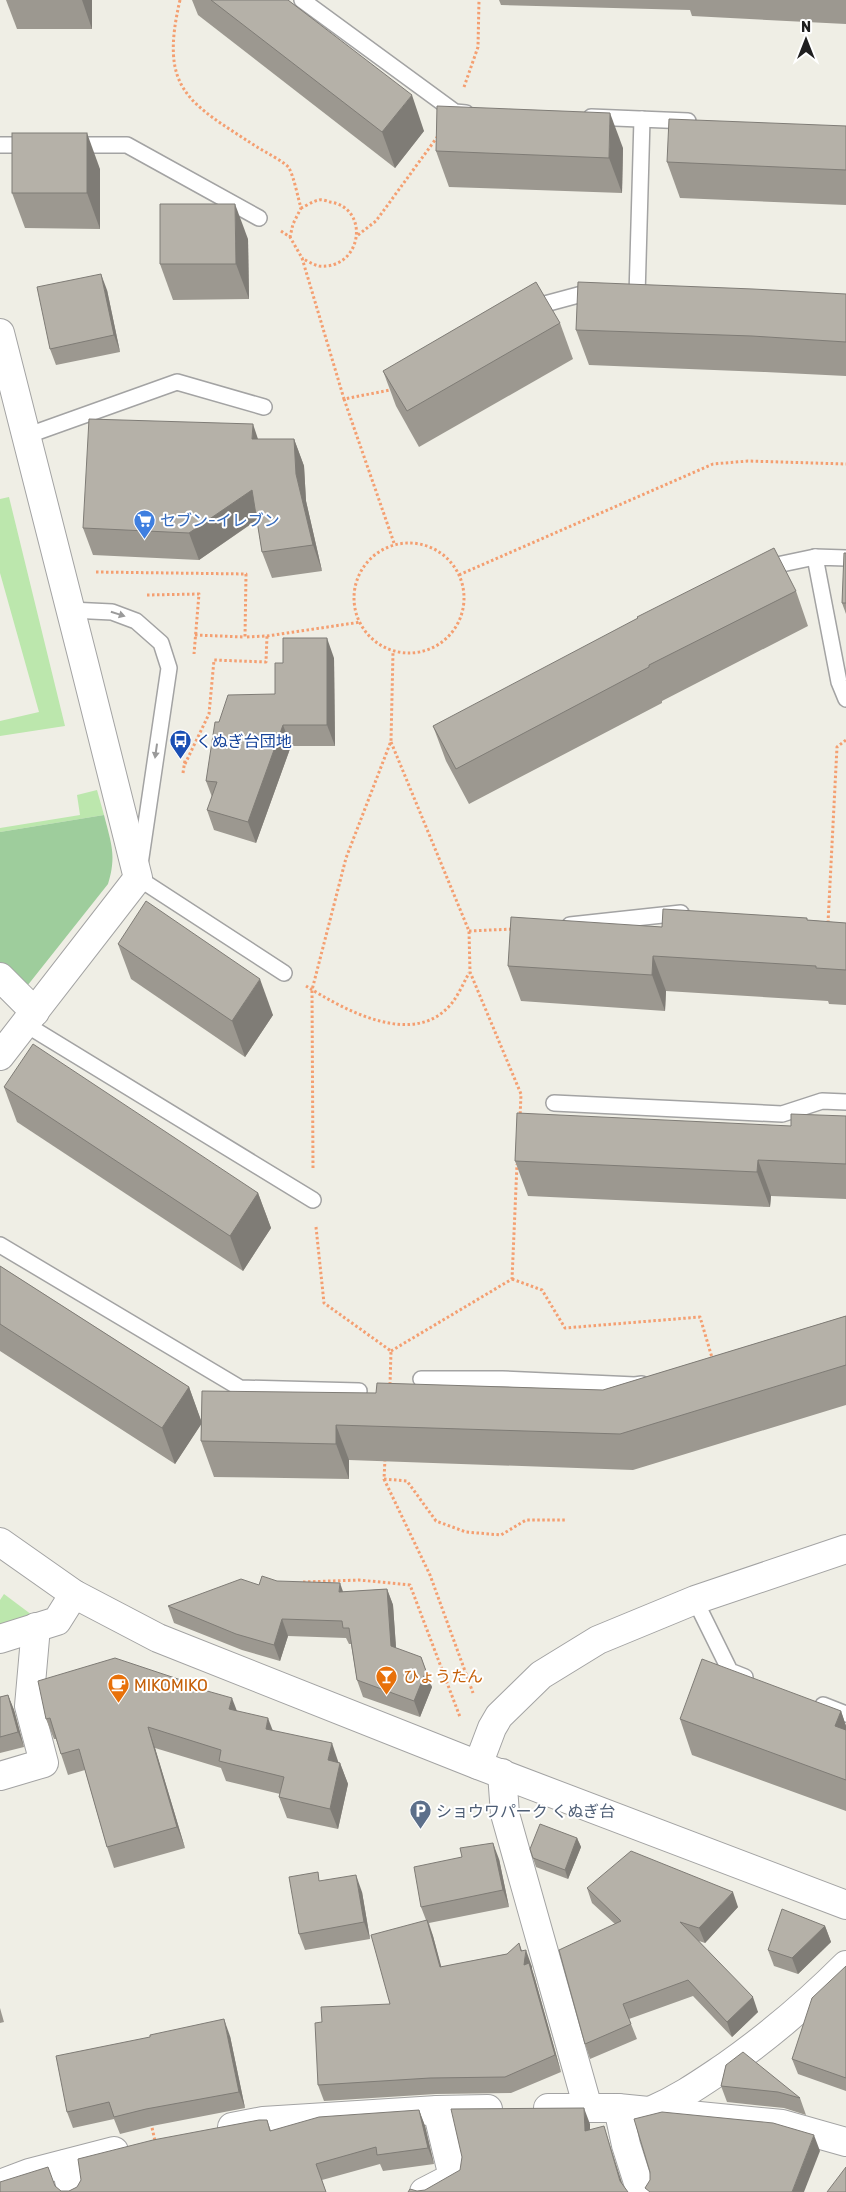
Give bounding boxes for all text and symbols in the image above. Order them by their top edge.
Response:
north arrow [781,15,831,65]
text: N [801,19,811,36]
supermarket icon: セブン-イレブン [132,508,156,539]
place label: セブン-イレブン [160,511,280,530]
one-way arrow [111,611,126,619]
bus stop icon: くぬぎ台団地 [168,729,192,760]
place label: くぬぎ台団地 [196,732,292,751]
one-way arrow [152,743,160,759]
bar icon: ひょうたん [375,1664,399,1695]
place label: ひょうたん [403,1667,483,1686]
cafe icon: MIKOMIKO [106,1673,130,1704]
place label: MIKOMIKO [134,1676,208,1695]
parking icon: ショウワパーク くぬぎ台 [408,1799,432,1830]
place label: ショウワパーク くぬぎ台 [436,1802,615,1821]

